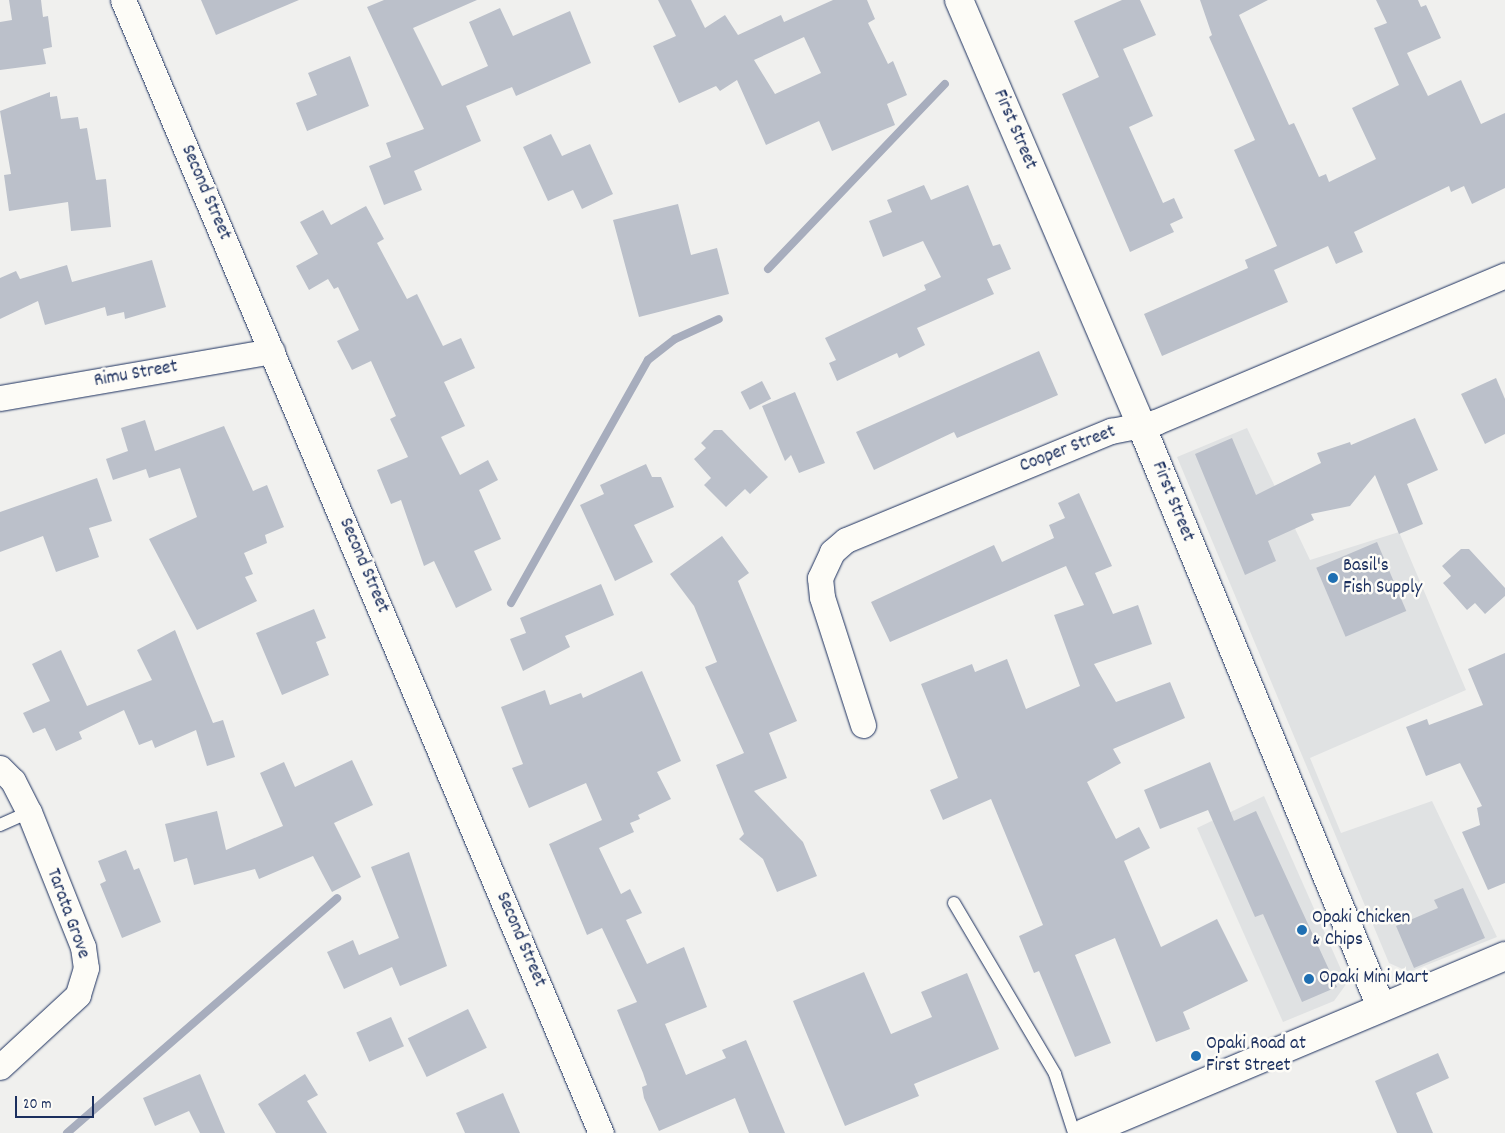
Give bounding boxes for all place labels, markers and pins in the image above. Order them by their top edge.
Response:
place label: Basil's Fish Supply [1343,556,1422,600]
marker: Basil's Fish Supply [1327,572,1339,584]
place label: Opaki Chicken & Chips [1312,908,1410,952]
marker: Opaki Chicken & Chips [1296,924,1308,936]
place label: Opaki Mini Mart [1319,968,1429,990]
marker: Opaki Mini Mart [1303,973,1315,985]
place label: Opaki Road at First Street [1206,1034,1306,1078]
marker: Opaki Road at First Street [1190,1050,1202,1062]

